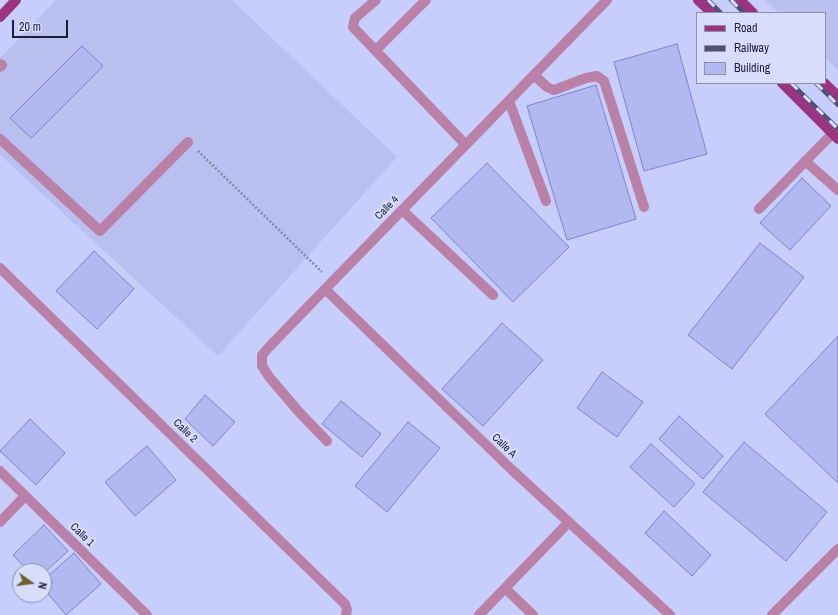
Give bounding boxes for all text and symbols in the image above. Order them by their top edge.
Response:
scale bar [14,12,70,38]
legend [696,12,826,84]
text: 20 m [19,19,41,35]
text: Road [734,20,758,36]
text: Railway [734,40,769,56]
text: Building [734,60,770,76]
street label: Calle 4 [373,193,401,223]
street label: Calle 2 [170,417,200,445]
street label: Calle A [489,431,519,461]
street label: Calle 1 [67,521,97,549]
north arrow [12,563,52,603]
text: N [35,581,50,591]

